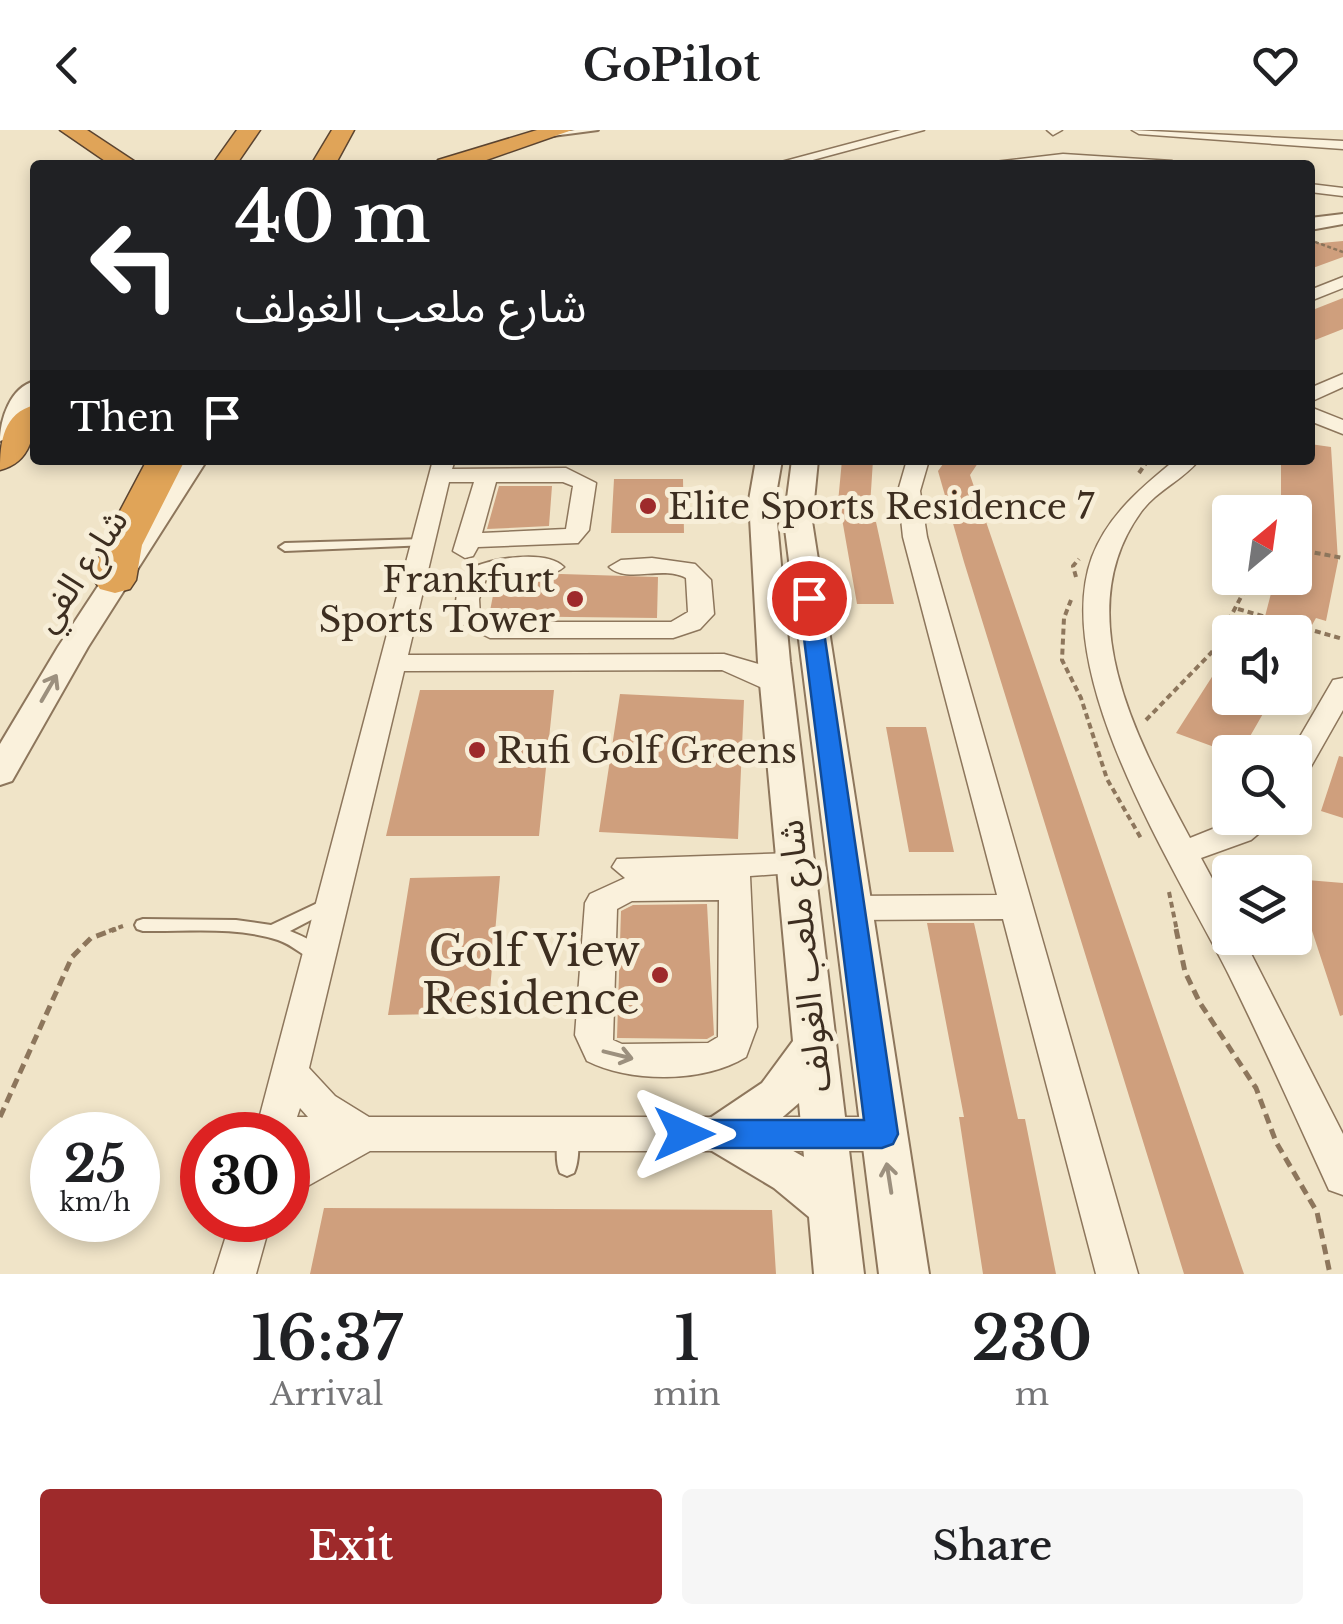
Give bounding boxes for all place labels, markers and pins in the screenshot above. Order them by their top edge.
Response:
place label: Elite Sports Residence 7 [668,485,1095,528]
marker: Elite Sports Residence 7 [637,495,659,517]
pin [767,556,852,641]
place label: Frankfurt Sports Tower [319,558,555,641]
marker: Frankfurt Sports Tower [564,588,586,610]
place label: Rufi Golf Greens [497,729,797,772]
marker: Rufi Golf Greens [466,739,488,761]
place label: Golf View Residence [422,925,640,1025]
marker: Golf View Residence [649,964,671,986]

